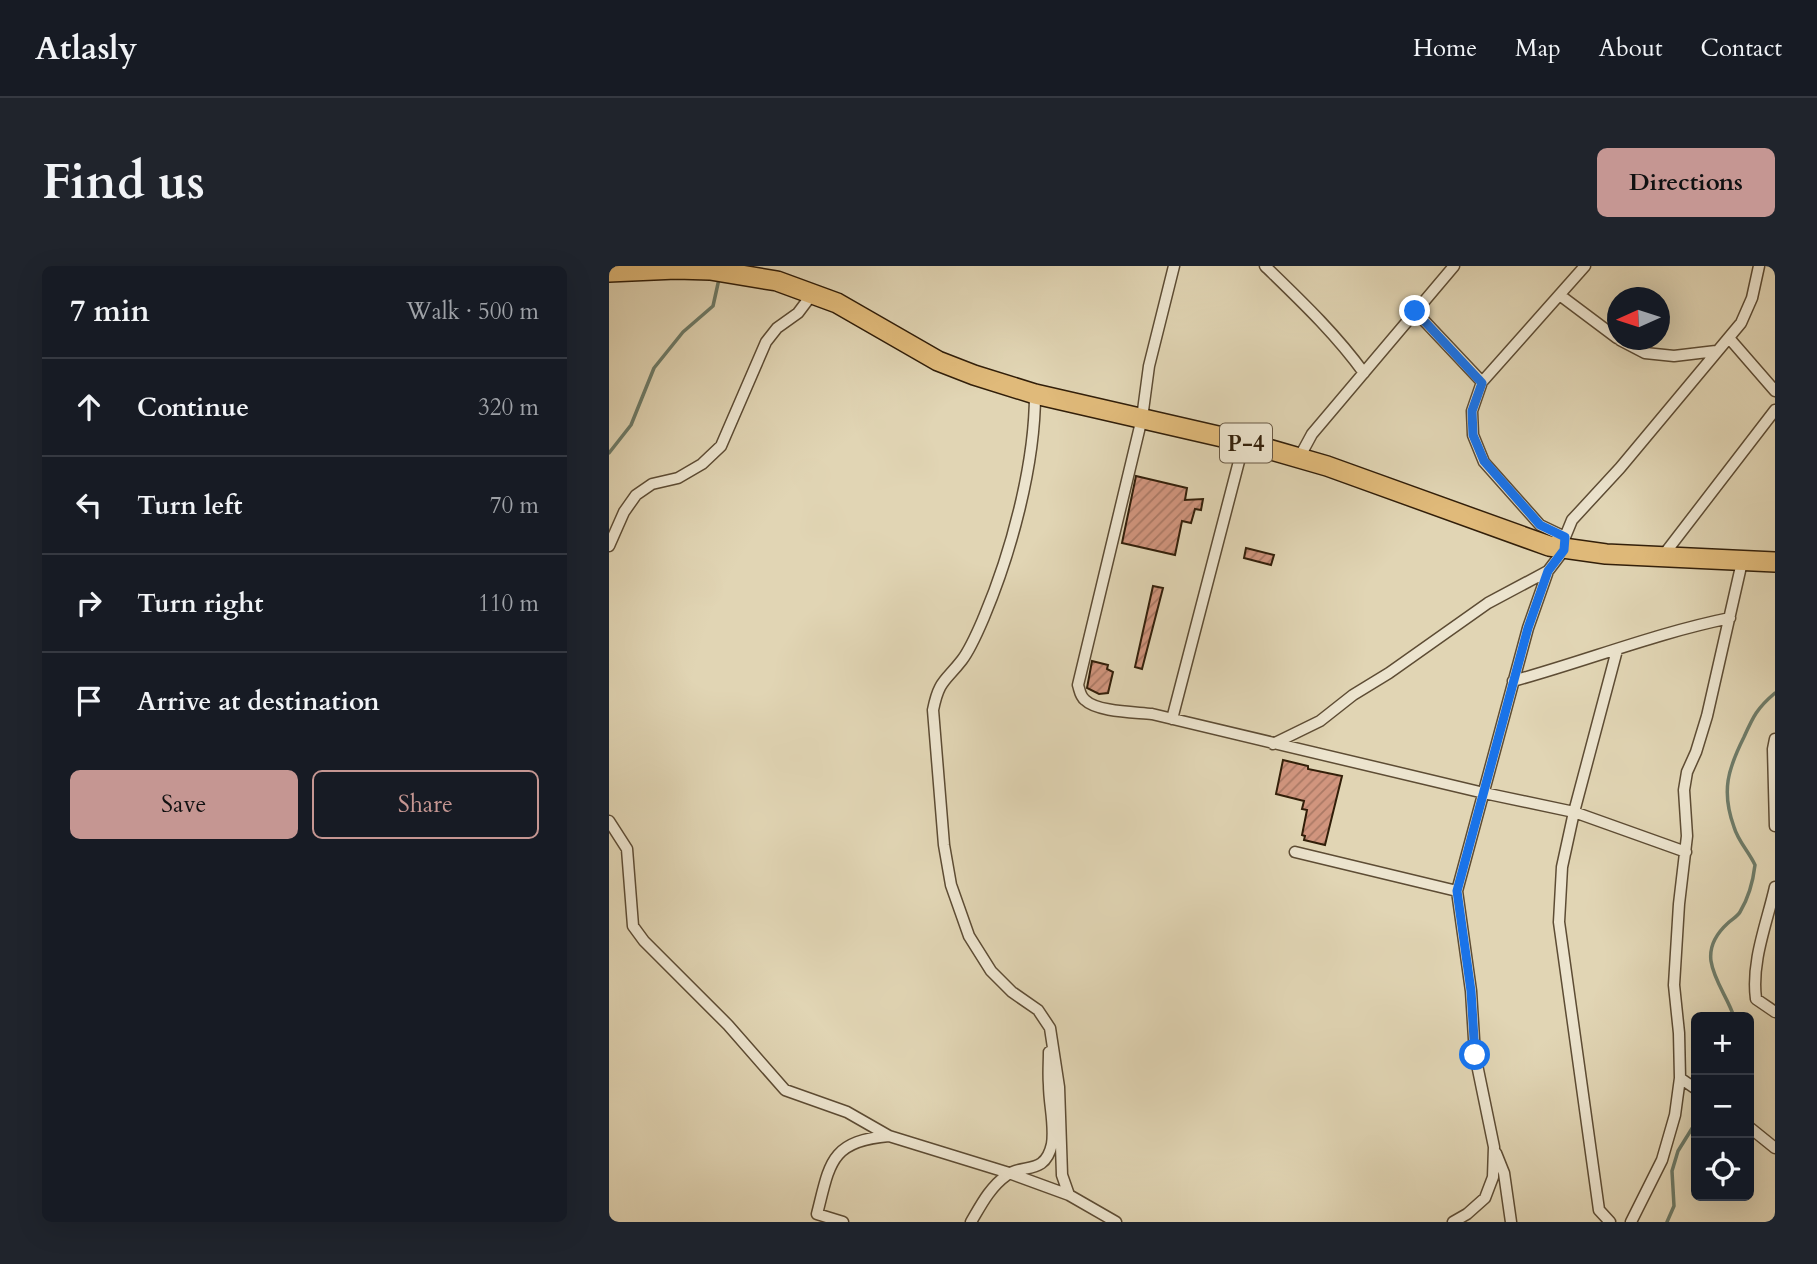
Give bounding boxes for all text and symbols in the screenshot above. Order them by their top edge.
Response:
text: Atlasly [35,26,137,71]
text: Home [1413,32,1477,65]
text: Map [1515,32,1561,65]
text: About [1599,32,1663,65]
text: Contact [1701,32,1782,65]
button: Directions [1597,148,1775,217]
text: Find us [42,149,205,216]
north arrow [1607,287,1670,350]
text: 7 min [70,291,150,332]
route end [1399,295,1430,326]
text: Walk · 500 m [406,296,539,327]
icon: ahead [70,388,108,426]
text: Continue [137,390,249,425]
text: 320 m [478,392,539,423]
road number: P-4 [1220,424,1272,462]
icon: left [70,486,108,524]
text: Turn left [137,488,242,523]
text: 70 m [490,490,539,521]
icon: right [70,584,108,622]
text: Turn right [137,586,264,621]
text: 110 m [478,588,539,619]
icon: arrive [70,682,108,720]
text: Arrive at destination [137,684,380,719]
button: Save [70,770,298,839]
button: Share [312,770,539,839]
map controls [1691,1012,1754,1201]
button: + [1691,1012,1754,1075]
route start [1459,1039,1490,1070]
button: − [1691,1075,1754,1138]
button: locate [1691,1138,1754,1201]

